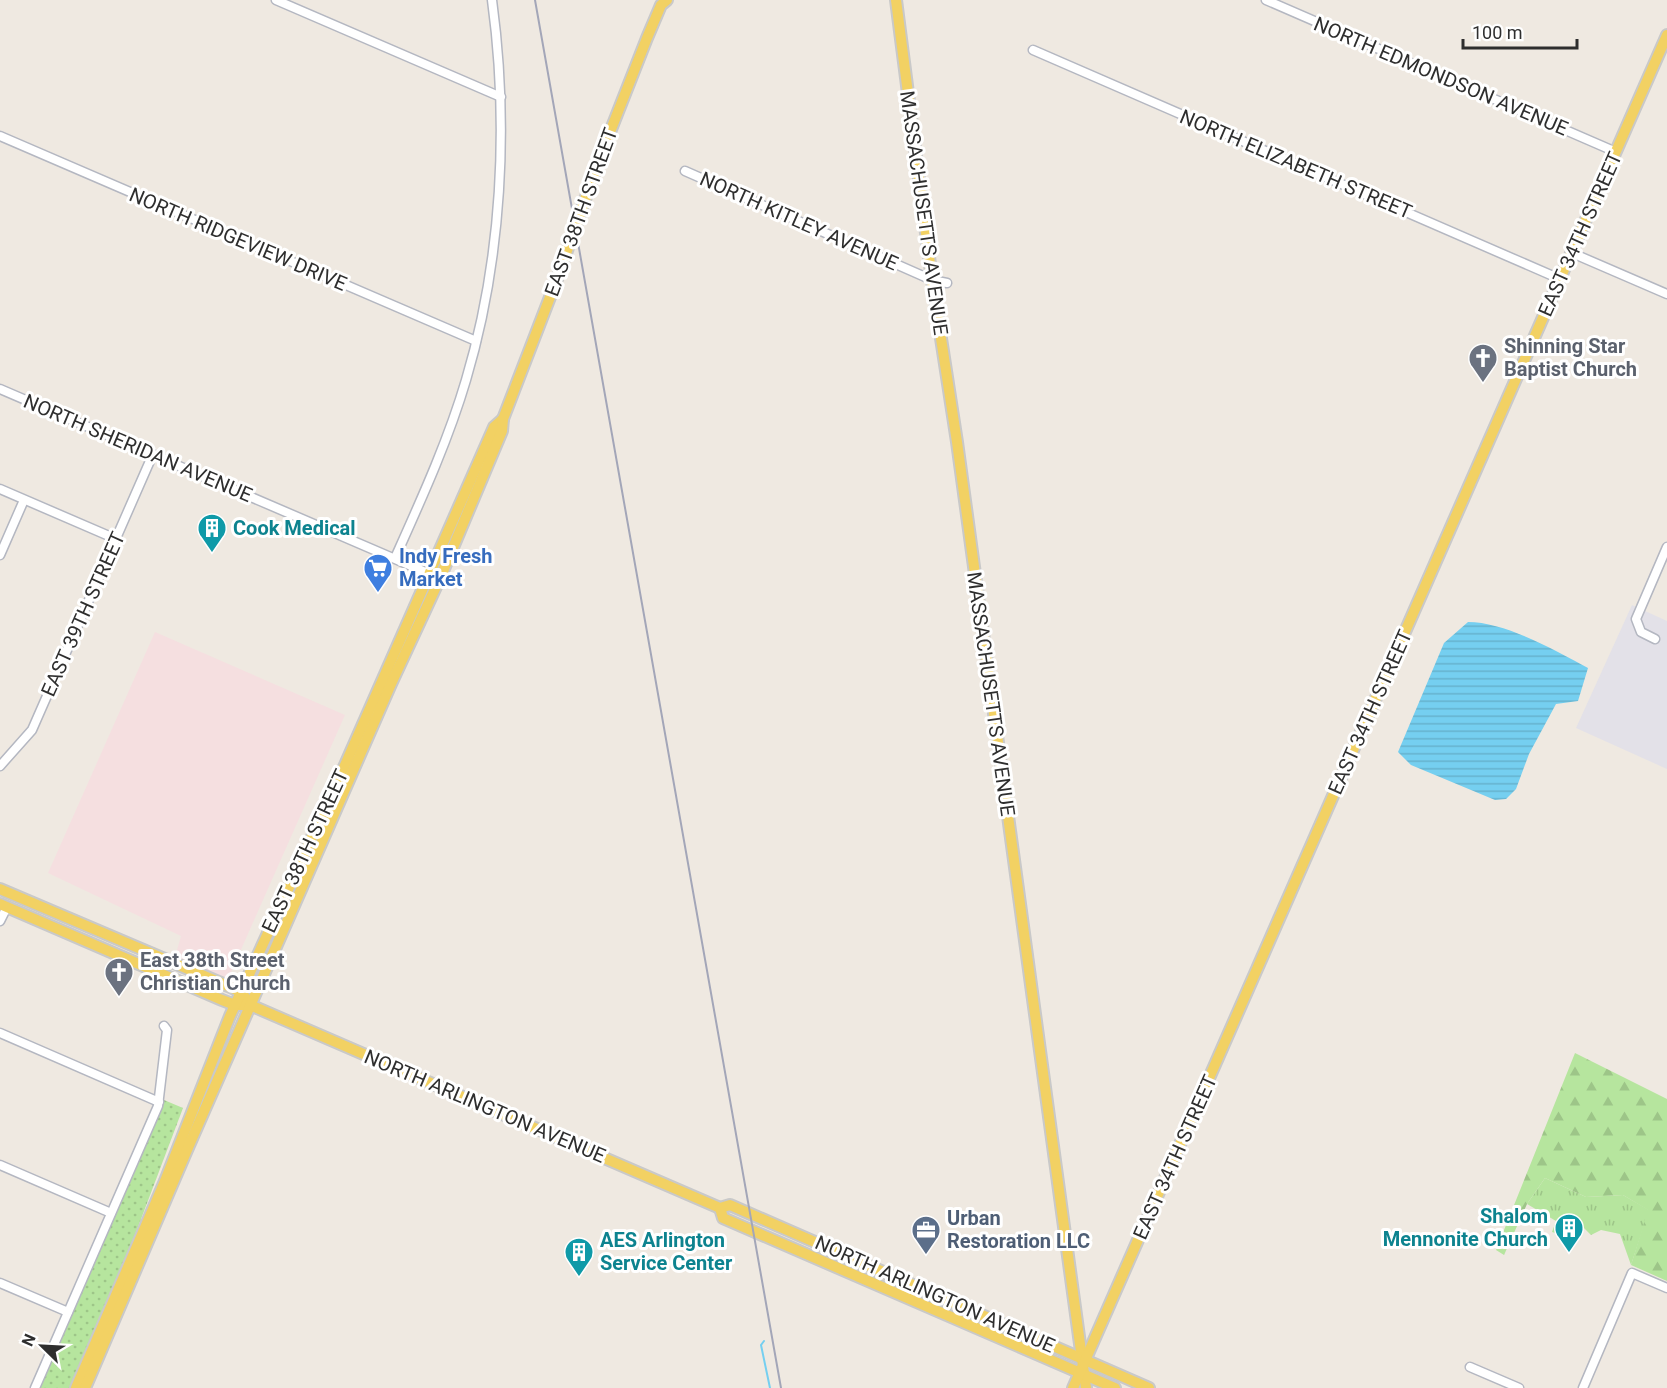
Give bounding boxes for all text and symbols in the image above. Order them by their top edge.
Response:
street label: NORTH EDMONDSON AVENUE [1310,12,1572,140]
scale bar [1463,12,1577,50]
text: 100 m [1472,22,1523,43]
street label: MASSACHUSETTS AVENUE [895,89,953,337]
street label: NORTH ELIZABETH STREET [1176,104,1416,224]
street label: EAST 38TH STREET [539,124,623,299]
street label: EAST 34TH STREET [1533,148,1627,320]
street label: NORTH KITLEY AVENUE [696,166,902,276]
street label: NORTH RIDGEVIEW DRIVE [126,182,350,296]
place label: Shinning Star Baptist Church [1504,334,1637,381]
church icon: Shinning Star Baptist Church [1467,342,1499,384]
street label: NORTH SHERIDAN AVENUE [20,389,256,507]
building icon: Cook Medical [196,512,228,554]
place label: Cook Medical [233,516,356,540]
street label: EAST 39TH STREET [36,528,130,700]
place label: Indy Fresh Market [399,544,493,591]
supermarket icon: Indy Fresh Market [362,552,394,594]
street label: MASSACHUSETTS AVENUE [962,570,1020,818]
street label: EAST 34TH STREET [1323,626,1417,798]
street label: EAST 38TH STREET [257,765,353,936]
place label: East 38th Street Christian Church [140,948,290,995]
church icon: East 38th Street Christian Church [103,956,135,998]
street label: NORTH ARLINGTON AVENUE [361,1044,609,1168]
street label: EAST 34TH STREET [1128,1071,1222,1243]
place label: Shalom Mennonite Church [1383,1204,1548,1251]
place label: Urban Restoration LLC [947,1206,1090,1253]
building icon: Shalom Mennonite Church [1553,1212,1585,1254]
office icon: Urban Restoration LLC [910,1214,942,1256]
place label: AES Arlington Service Center [600,1228,733,1275]
street label: NORTH ARLINGTON AVENUE [811,1230,1059,1358]
building icon: AES Arlington Service Center [563,1236,595,1278]
north arrow [12,1316,72,1376]
text: N [18,1331,40,1349]

